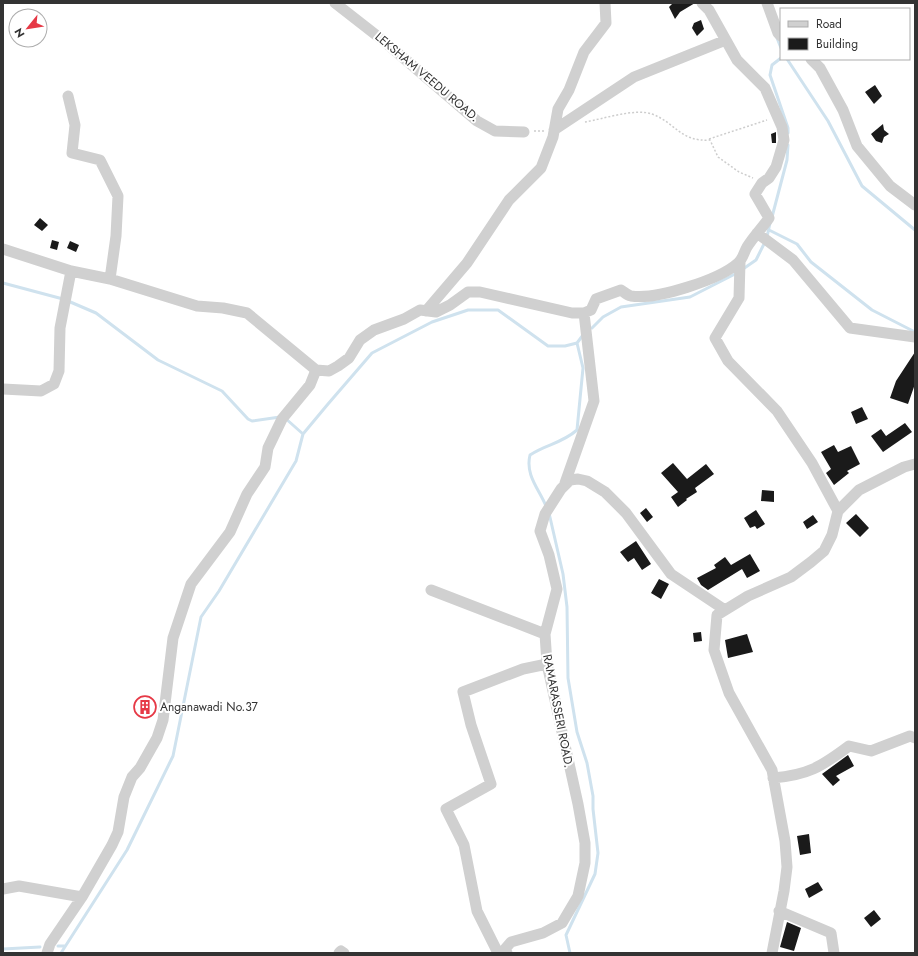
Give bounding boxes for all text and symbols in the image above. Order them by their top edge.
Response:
north arrow [8,8,48,48]
legend [780,8,910,60]
text: Road [816,15,842,33]
text: N [10,25,28,41]
street label: LEKSHAM VEEDU ROAD. [371,28,483,126]
text: Building [816,35,858,53]
street label: RAMARASSERI ROAD. [538,653,578,769]
building icon: Anganawadi No.37 [132,694,158,720]
place label: Anganawadi No.37 [160,698,259,716]

